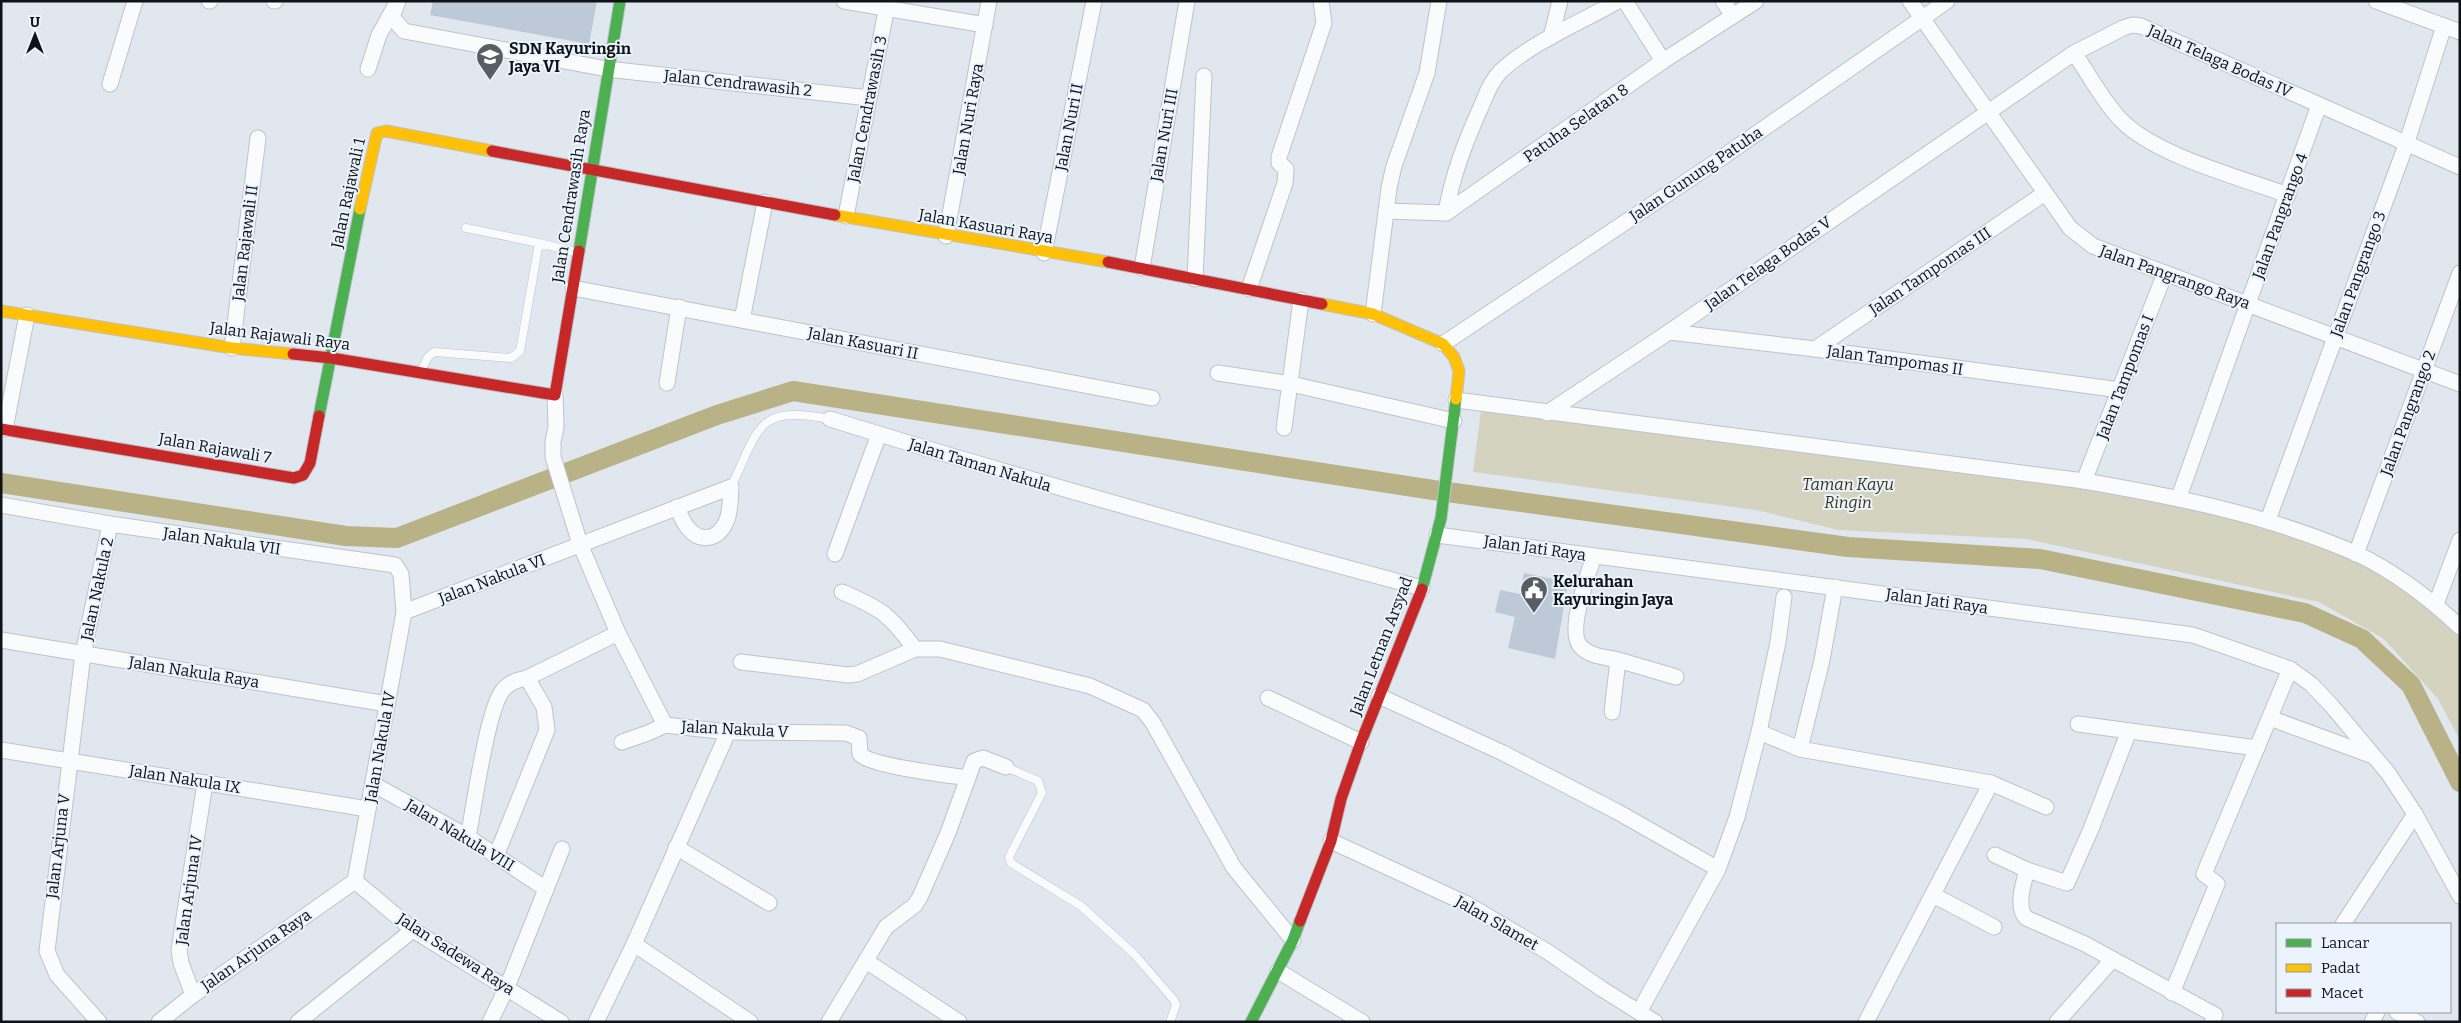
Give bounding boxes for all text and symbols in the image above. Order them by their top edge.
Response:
north arrow [10,10,60,60]
text: U [30,14,41,31]
street label: Jalan Telaga Bodas IV [2144,20,2296,102]
street label: Jalan Cendrawasih 3 [843,34,891,185]
place label: SDN Kayuringin Jaya VI [508,39,632,76]
school or university icon: SDN Kayuringin Jaya VI [475,42,505,81]
street label: Jalan Nuri Raya [949,61,987,177]
street label: Jalan Cendrawasih 2 [662,66,813,100]
street label: Patuha Selatan 8 [1520,80,1632,166]
street label: Jalan Nuri II [1051,82,1087,173]
street label: Jalan Nuri III [1146,87,1182,184]
street label: Jalan Cendrawasih Raya [548,108,594,285]
street label: Jalan Gunung Patuha [1625,122,1766,226]
street label: Jalan Rajawali 1 [327,136,369,251]
street label: Jalan Pangrango 4 [2248,150,2312,283]
street label: Jalan Rajawali II [228,184,262,303]
street label: Jalan Kasuari Raya [916,205,1055,247]
street label: Jalan Pangrango 3 [2326,208,2390,341]
street label: Jalan Telaga Bodas V [1700,211,1836,315]
street label: Jalan Tampomas III [1865,223,1995,319]
street label: Jalan Pangrango Raya [2096,241,2253,313]
street label: Jalan Tampomas I [2092,312,2158,443]
street label: Jalan Rajawali Raya [208,318,351,354]
street label: Jalan Kasuari II [805,323,920,363]
street label: Jalan Tampomas II [1825,341,1964,379]
street label: Jalan Pangrango 2 [2376,348,2440,479]
street label: Jalan Rajawali 7 [156,429,273,467]
street label: Jalan Taman Nakula [906,434,1054,496]
park label: Taman Kayu Ringin [1802,475,1894,512]
street label: Jalan Nakula VII [161,523,282,559]
street label: Jalan Jati Raya [1482,531,1588,565]
street label: Jalan Nakula 2 [77,536,117,643]
street label: Jalan Nakula VI [435,550,548,608]
place label: Kelurahan Kayuringin Jaya [1553,572,1673,609]
street label: Jalan Letnan Arsyad [1345,573,1416,719]
public building icon: Kelurahan Kayuringin Jaya [1519,575,1549,614]
street label: Jalan Jati Raya [1884,584,1990,618]
street label: Jalan Nakula Raya [126,652,261,692]
street label: Jalan Nakula IV [361,689,399,805]
street label: Jalan Nakula V [680,717,790,741]
street label: Jalan Nakula IX [127,761,242,797]
street label: Jalan Arjuna V [42,791,74,901]
street label: Jalan Nakula VIII [401,794,518,875]
street label: Jalan Arjuna IV [172,833,206,947]
street label: Jalan Slamet [1451,891,1542,955]
street label: Jalan Arjuna Raya [196,905,315,996]
street label: Jalan Sadewa Raya [393,908,518,999]
legend [2276,923,2451,1013]
text: Lancar [2321,934,2369,952]
text: Padat [2321,959,2361,977]
text: Macet [2321,984,2364,1002]

